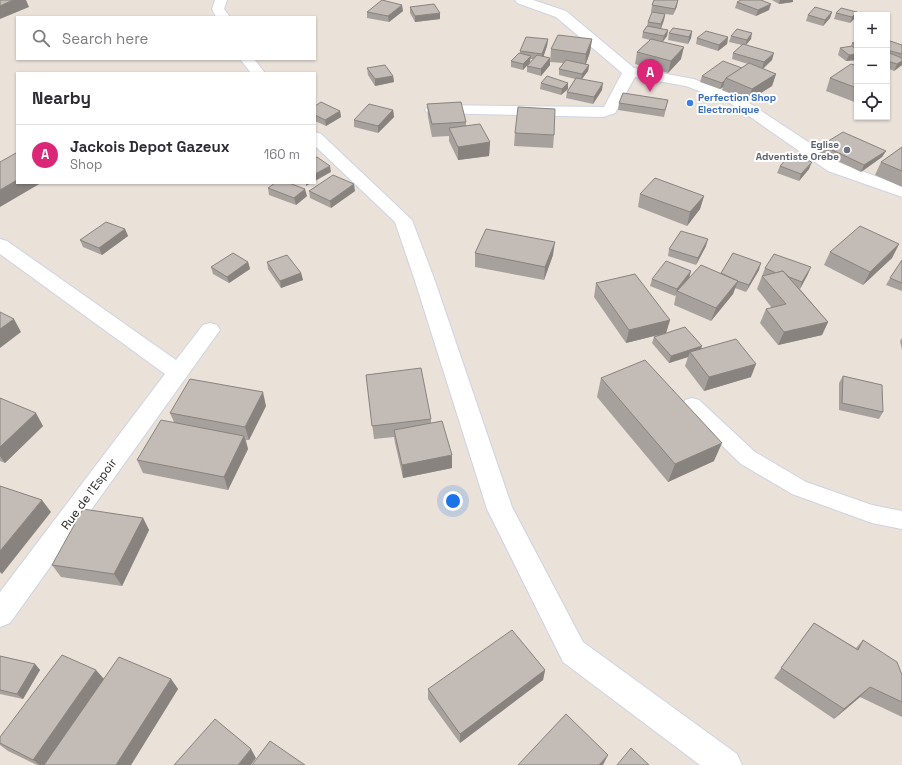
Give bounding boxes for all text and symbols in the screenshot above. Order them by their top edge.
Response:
map controls [854,12,890,120]
button: + [854,12,890,48]
search box [16,16,316,60]
icon: search [30,27,52,49]
text: Search here [62,29,148,48]
button: − [854,48,890,84]
pin: A [637,59,663,92]
button: locate [854,84,890,120]
text: Nearby [32,87,91,109]
place label: Perfection Shop Electronique [698,91,776,116]
marker: Perfection Shop Electronique [685,98,695,108]
text: Jackois Depot Gazeux [70,137,230,156]
place label: Eglise Adventiste Orebe [756,138,839,163]
marker: Eglise Adventiste Orebe [842,145,852,155]
text: A [41,146,49,163]
text: 160 m [264,146,300,163]
text: Shop [70,156,102,173]
street label: Rue de l'Espoir [58,455,121,533]
your location [443,491,463,511]

